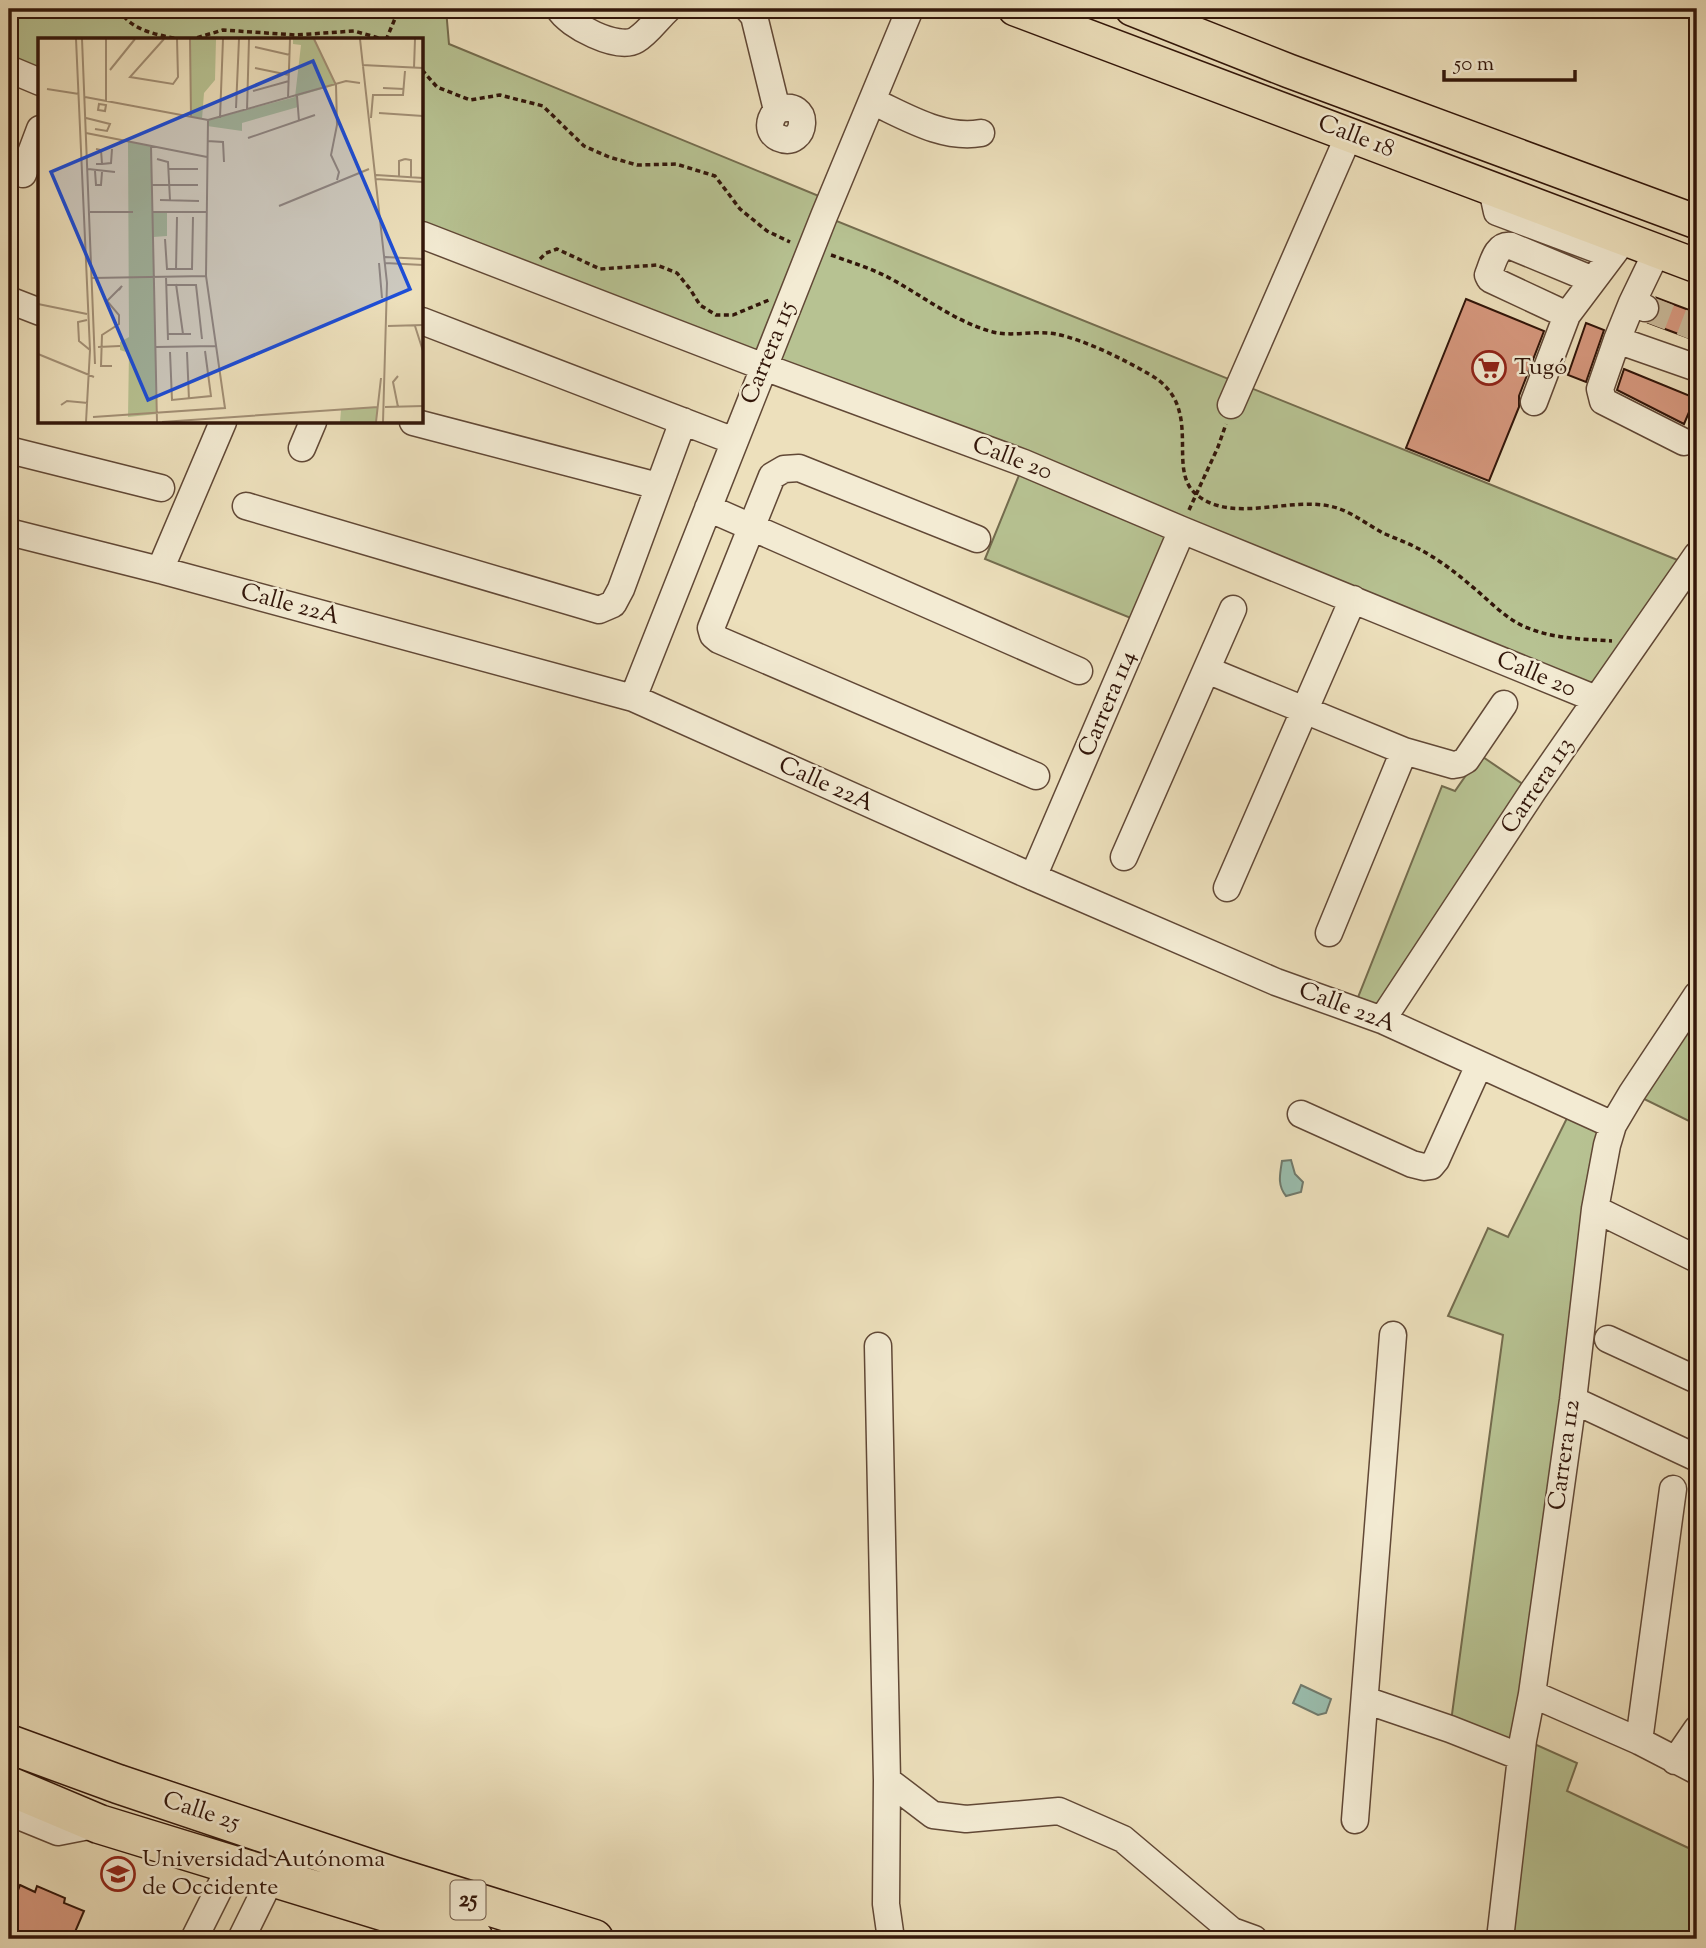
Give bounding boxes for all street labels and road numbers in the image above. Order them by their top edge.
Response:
street label: Calle 18 [1313,107,1399,167]
street label: Carrera 115 [733,296,805,410]
street label: Calle 20 [967,428,1057,490]
street label: Calle 22A [237,575,344,635]
street label: Calle 20 [1491,643,1581,707]
street label: Carrera 114 [1070,646,1146,762]
street label: Carrera 113 [1493,731,1583,841]
street label: Calle 22A [773,749,880,821]
street label: Calle 22A [1294,974,1401,1042]
street label: Carrera 112 [1540,1397,1590,1513]
street label: Calle 25 [158,1784,244,1840]
road number: 25 [450,1881,486,1920]

